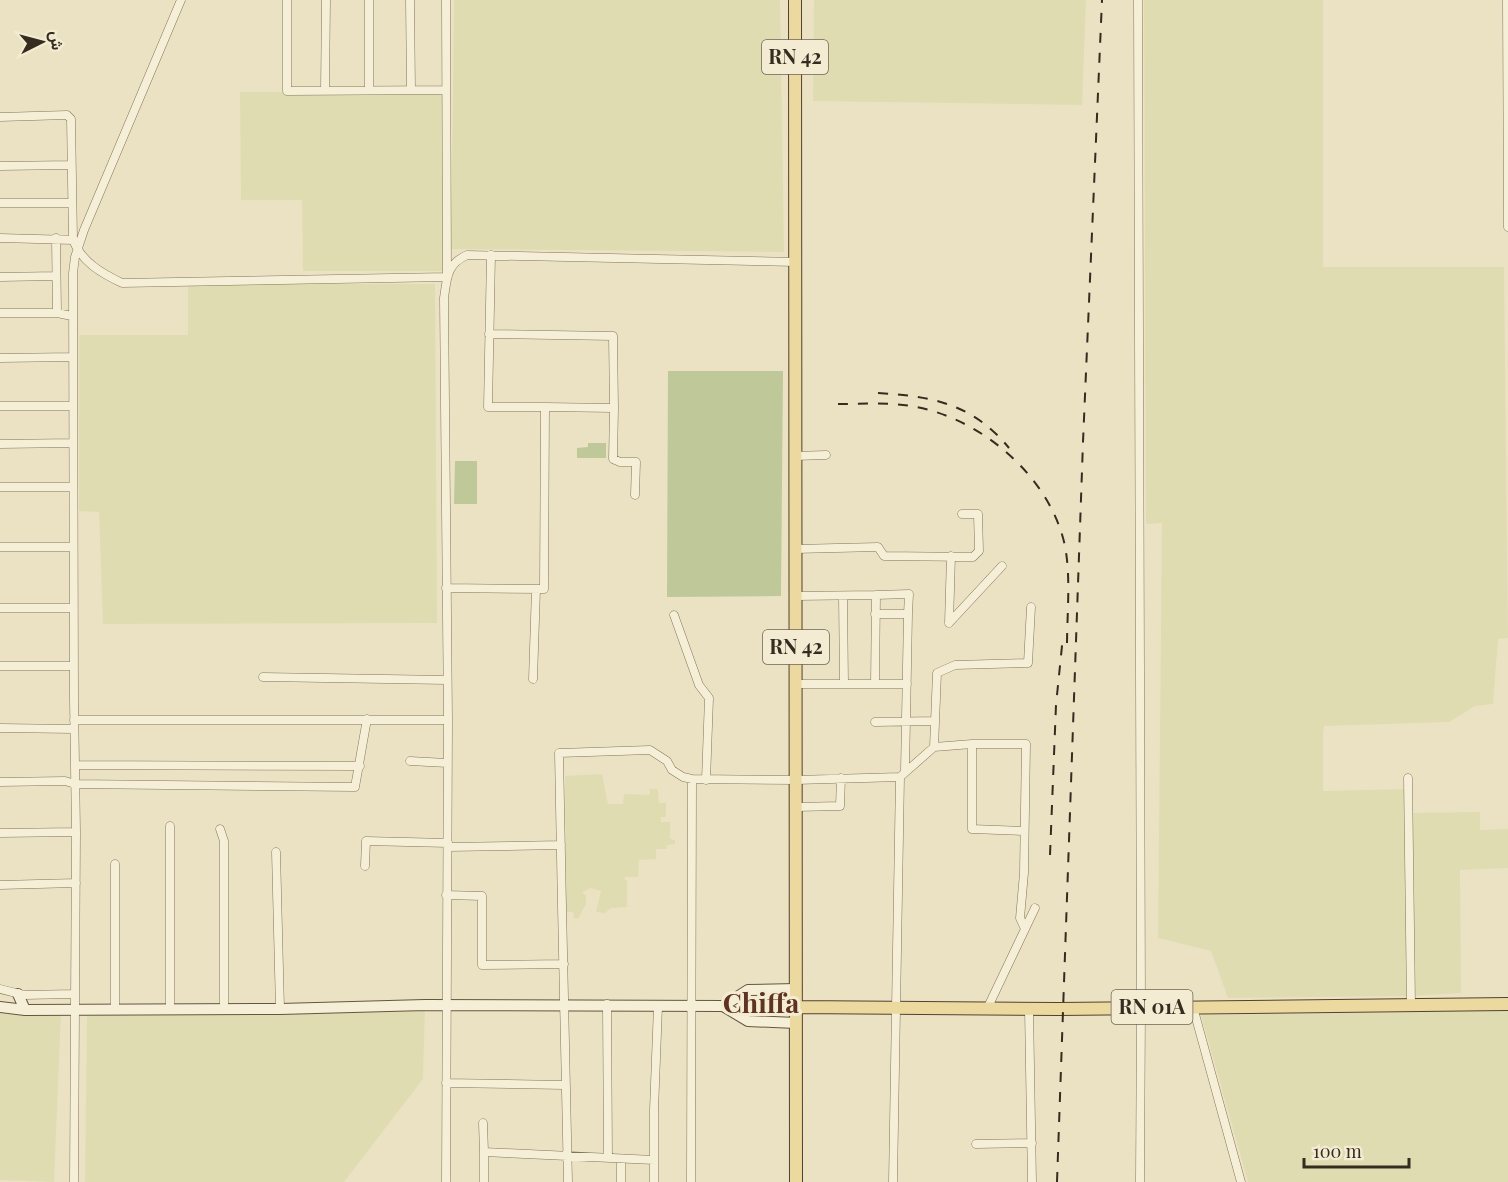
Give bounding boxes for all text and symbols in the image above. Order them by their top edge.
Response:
north arrow [12,12,72,72]
text: ش [46,30,69,51]
road number: RN 42 [762,40,828,74]
road number: RN 42 [763,630,829,664]
district label: Chiffa [723,984,799,1020]
road number: RN 01A [1112,990,1192,1024]
scale bar [1304,1131,1409,1169]
text: 100 m [1313,1139,1362,1163]

